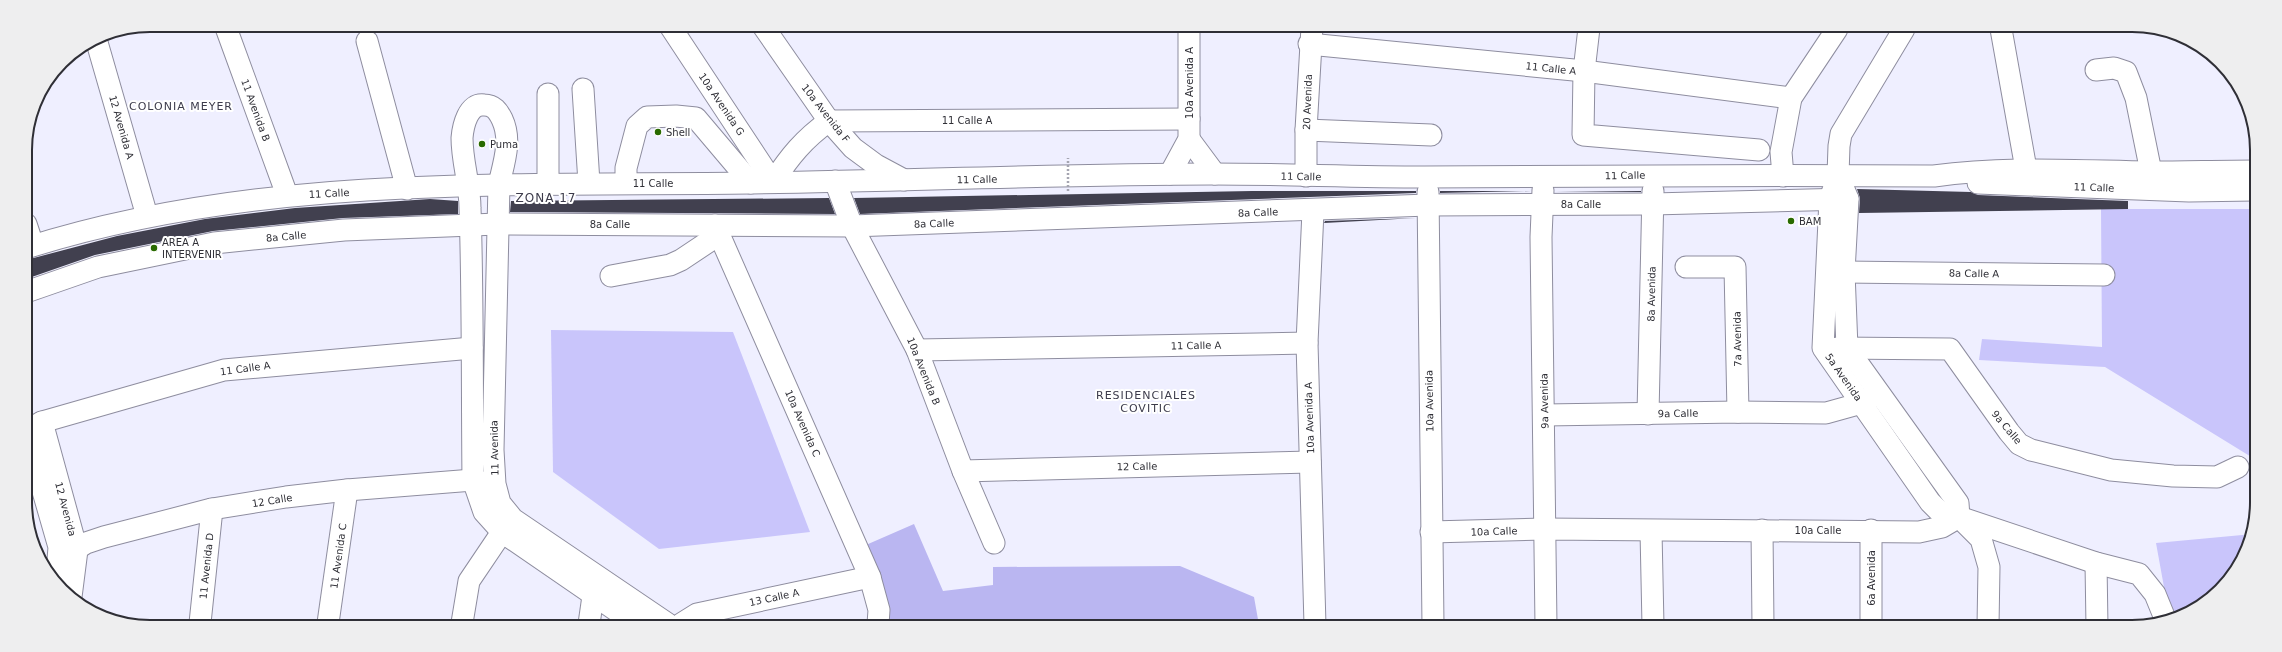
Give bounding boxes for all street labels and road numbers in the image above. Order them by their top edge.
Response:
street label: 10a Avenida A [1184,47,1195,119]
street label: 11 Calle A [1525,60,1577,77]
street label: 10a Avenida G [697,71,747,138]
street label: 20 Avenida [1301,74,1314,130]
street label: 11 Avenida B [239,77,272,143]
street label: 10a Avenida F [799,82,852,145]
street label: 12 Avenida A [107,94,136,160]
street label: 11 Calle A [942,115,993,126]
street label: 11 Calle [1605,170,1645,181]
street label: 11 Calle [1281,171,1321,182]
street label: 11 Calle [957,174,997,185]
street label: 11 Calle [633,178,673,189]
street label: 11 Calle [2073,181,2115,194]
street label: 11 Calle [308,187,350,200]
street label: 8a Calle [1561,199,1601,210]
street label: 8a Calle [1238,206,1278,219]
street label: 8a Calle [914,217,954,230]
street label: 8a Calle [590,219,630,230]
street label: 8a Calle [265,229,307,244]
street label: 8a Avenida [1646,266,1657,322]
street label: 8a Calle A [1949,268,1999,279]
street label: 7a Avenida [1732,311,1743,367]
street label: 10a Avenida B [905,336,942,407]
street label: 11 Calle A [1171,340,1222,351]
street label: 5a Avenida [1823,351,1864,403]
street label: 11 Calle A [219,359,271,377]
street label: 10a Avenida [1423,370,1436,432]
street label: 9a Avenida [1539,373,1550,429]
street label: 10a Avenida A [1303,382,1316,454]
street label: 10a Avenida C [783,388,822,458]
street label: 9a Calle [1658,408,1698,419]
street label: 9a Calle [1989,408,2024,446]
street label: 11 Avenida [489,420,500,476]
street label: 12 Calle [1117,461,1157,472]
street label: 12 Avenida [53,481,78,538]
street label: 12 Calle [251,492,293,509]
street label: 11 Avenida C [328,523,349,590]
street label: 10a Calle [1470,525,1518,538]
street label: 10a Calle [1795,525,1841,536]
street label: 11 Avenida D [198,532,215,600]
street label: 6a Avenida [1866,550,1877,606]
street label: 13 Calle A [748,587,800,608]

